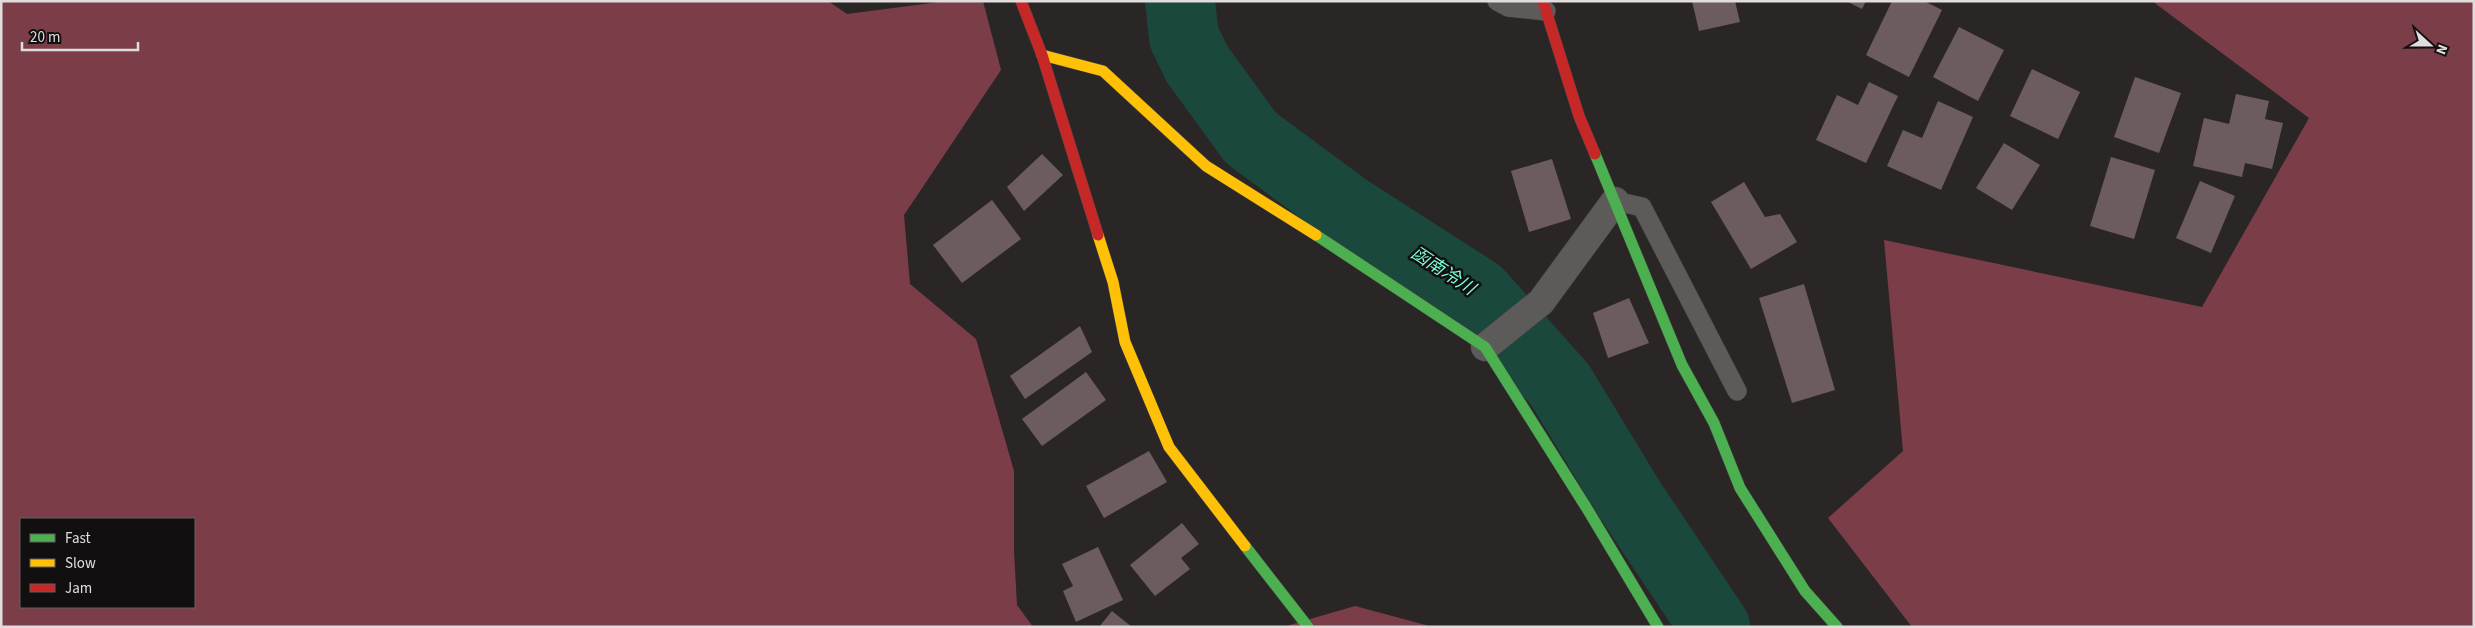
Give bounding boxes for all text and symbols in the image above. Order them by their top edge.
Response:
scale bar [22,20,139,52]
north arrow [2405,20,2455,70]
text: 20 m [30,27,60,48]
text: N [2430,41,2452,57]
water label: 函南冷川 [1406,241,1482,302]
legend [20,518,195,608]
text: Fast [65,528,91,549]
text: Slow [65,553,96,574]
text: Jam [65,578,92,599]

